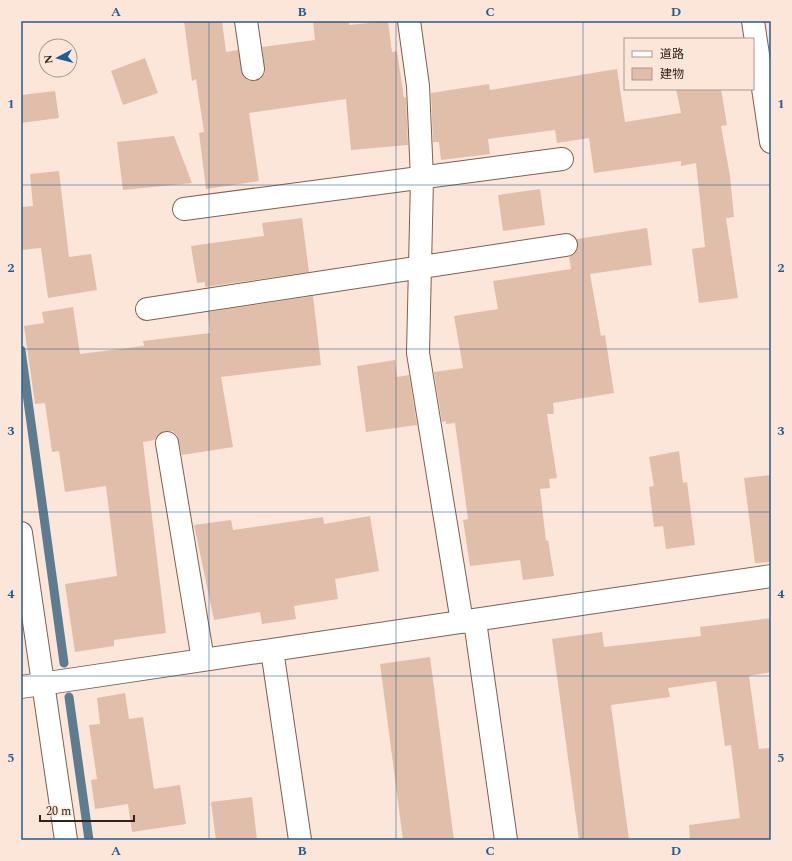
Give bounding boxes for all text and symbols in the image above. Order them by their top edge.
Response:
text: A [111,2,121,22]
text: B [297,2,307,22]
text: C [485,2,495,22]
text: D [671,2,681,22]
north arrow [38,38,78,78]
legend [624,38,754,90]
text: 道路 [660,45,684,64]
text: N [40,54,58,65]
text: 建物 [660,65,684,84]
text: 1 [7,94,15,114]
text: 1 [777,94,785,114]
text: 2 [7,258,15,278]
text: 2 [777,258,785,278]
text: 3 [7,421,15,441]
text: 3 [777,421,785,441]
text: 4 [7,584,15,604]
text: 4 [777,584,785,604]
text: 5 [7,748,15,768]
text: 5 [777,748,785,768]
scale bar [40,797,134,823]
text: 20 m [46,802,71,821]
text: A [111,841,121,861]
text: B [297,841,307,861]
text: C [485,841,495,861]
text: D [671,841,681,861]

